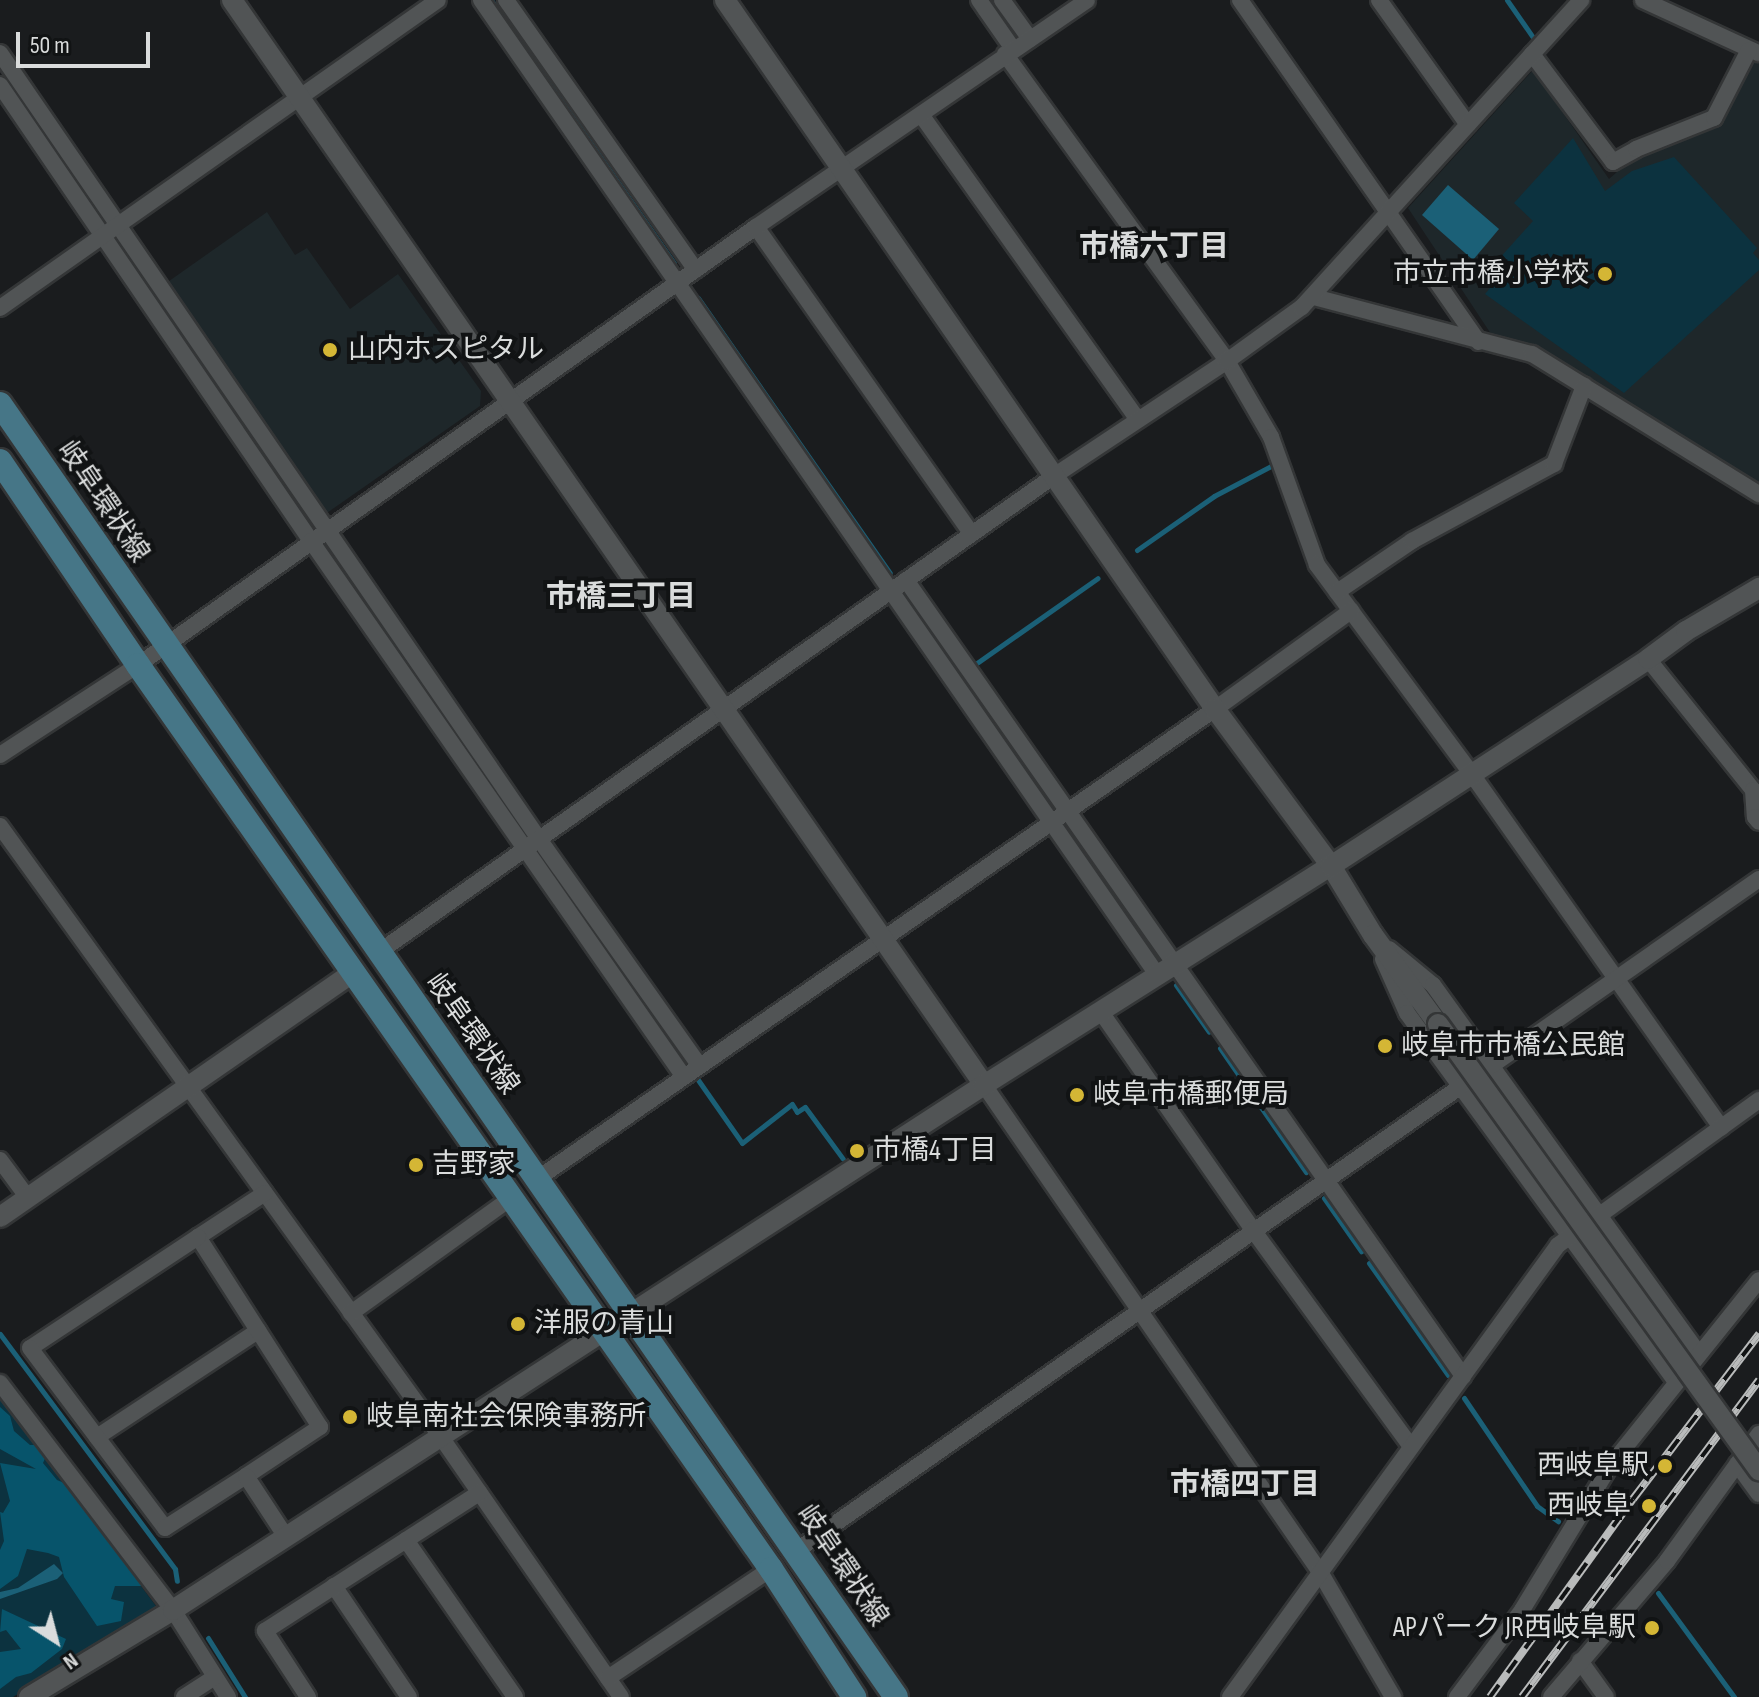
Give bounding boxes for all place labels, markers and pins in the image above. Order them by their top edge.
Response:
place label: 市立市橋小学校 [1393,257,1589,291]
marker: 市立市橋小学校 [1596,265,1614,283]
place label: 山内ホスピタル [348,333,544,367]
marker: 山内ホスピタル [319,339,341,361]
place label: 岐阜市市橋公民館 [1401,1029,1625,1063]
marker: 岐阜市市橋公民館 [1376,1037,1394,1055]
place label: 岐阜市橋郵便局 [1093,1078,1289,1112]
marker: 岐阜市橋郵便局 [1068,1086,1086,1104]
place label: 市橋4丁目 [873,1134,997,1168]
marker: 市橋4丁目 [848,1142,866,1160]
place label: 吉野家 [432,1148,516,1182]
marker: 吉野家 [407,1156,425,1174]
place label: 洋服の青山 [534,1307,674,1341]
marker: 洋服の青山 [509,1315,527,1333]
place label: 岐阜南社会保険事務所 [366,1400,646,1434]
marker: 岐阜南社会保険事務所 [341,1408,359,1426]
place label: 西岐阜駅 [1537,1449,1649,1483]
marker: 西岐阜駅 [1656,1457,1674,1475]
place label: 西岐阜 [1547,1489,1631,1523]
marker: 西岐阜 [1638,1495,1660,1517]
place label: APパーク JR西岐阜駅 [1393,1611,1636,1645]
marker: APパーク JR西岐阜駅 [1643,1619,1661,1637]

